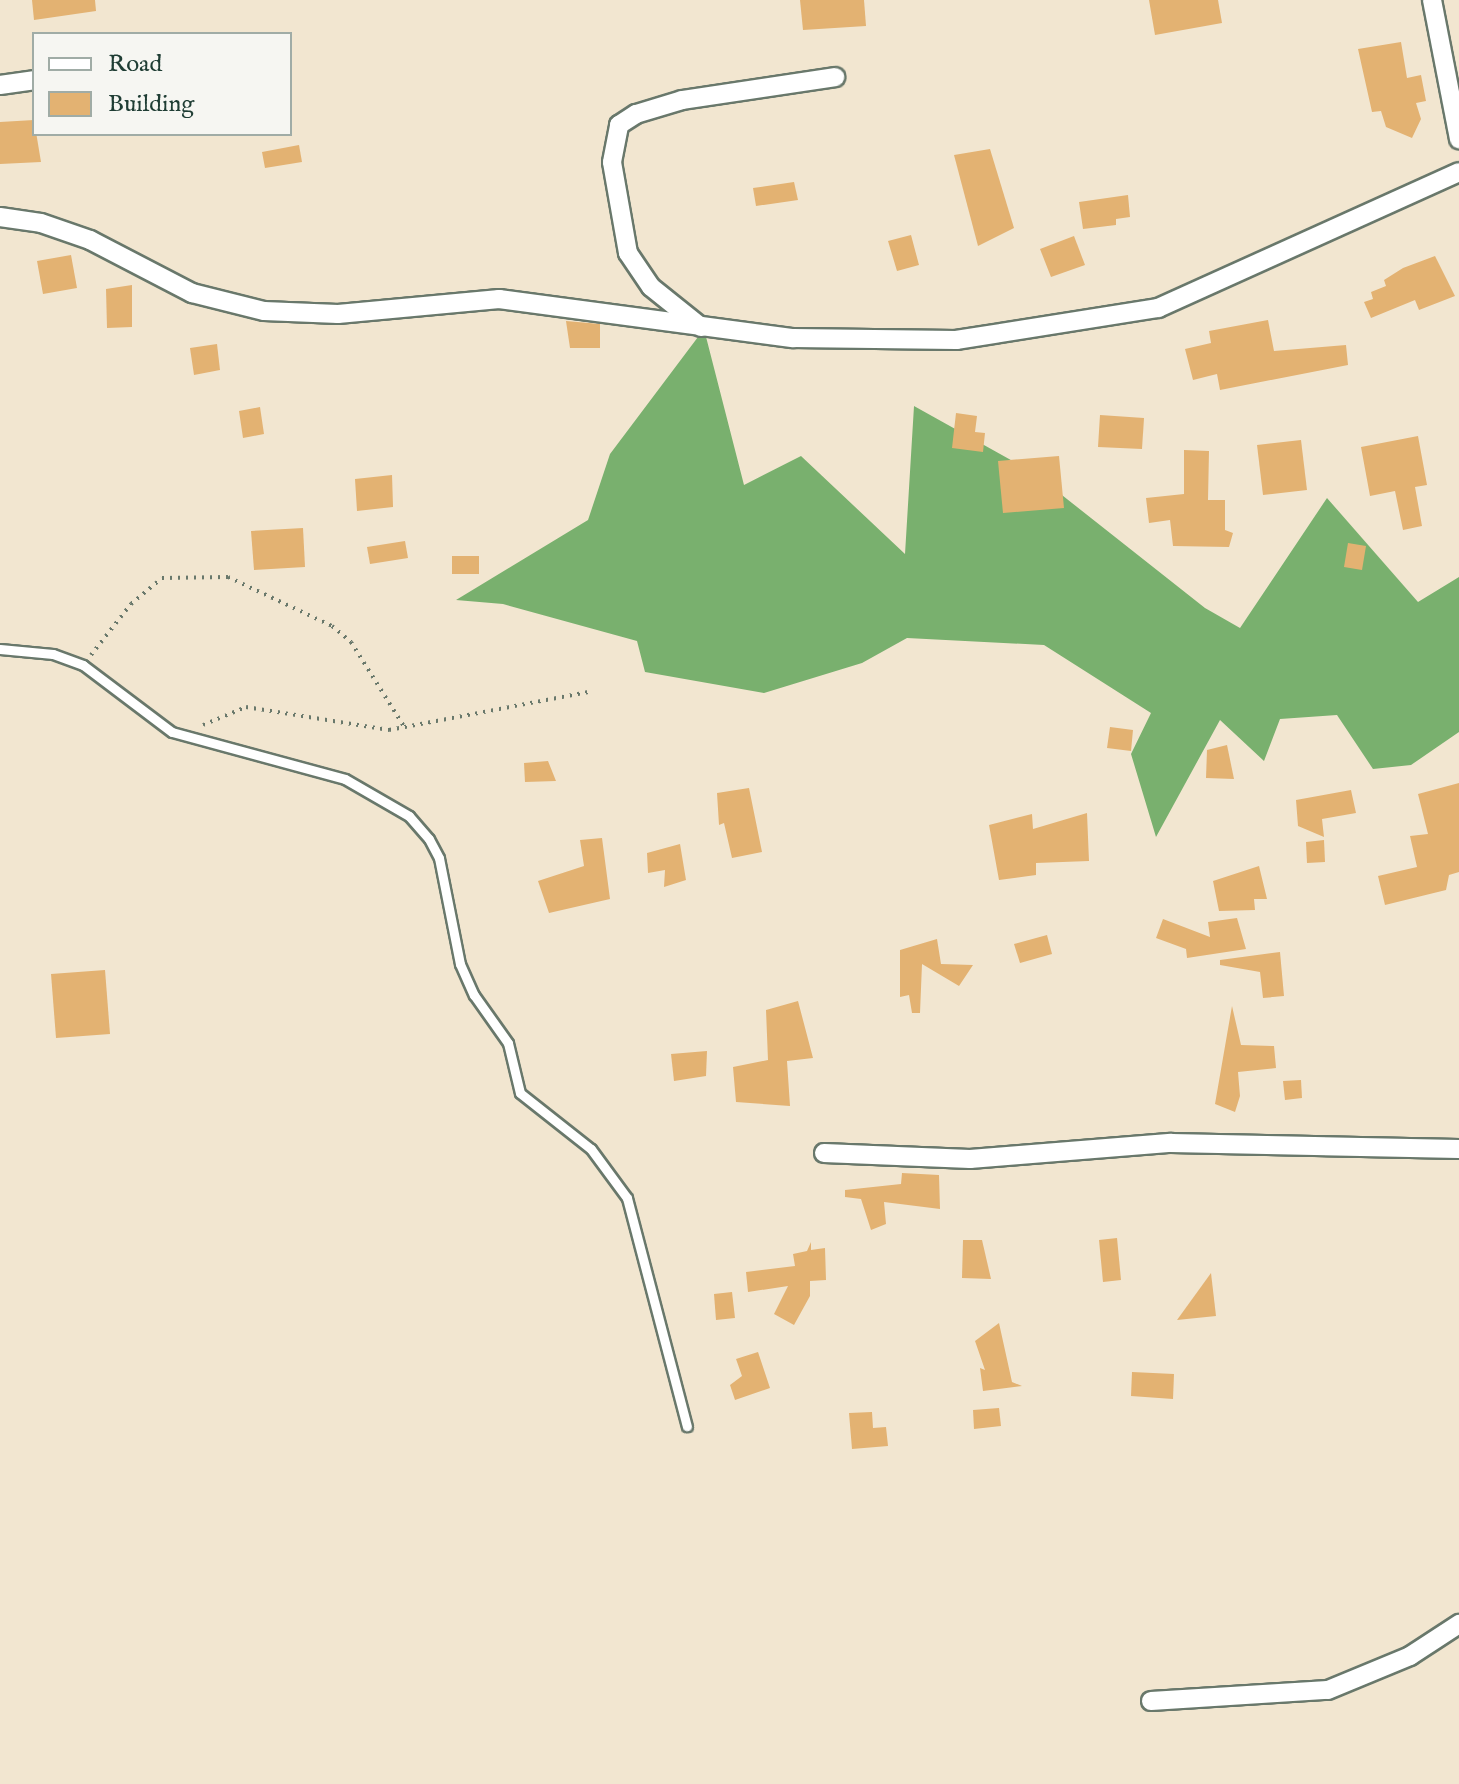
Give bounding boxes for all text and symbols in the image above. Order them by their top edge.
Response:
legend [32,32,292,136]
text: Road [108,49,162,80]
text: Building [108,89,194,120]

